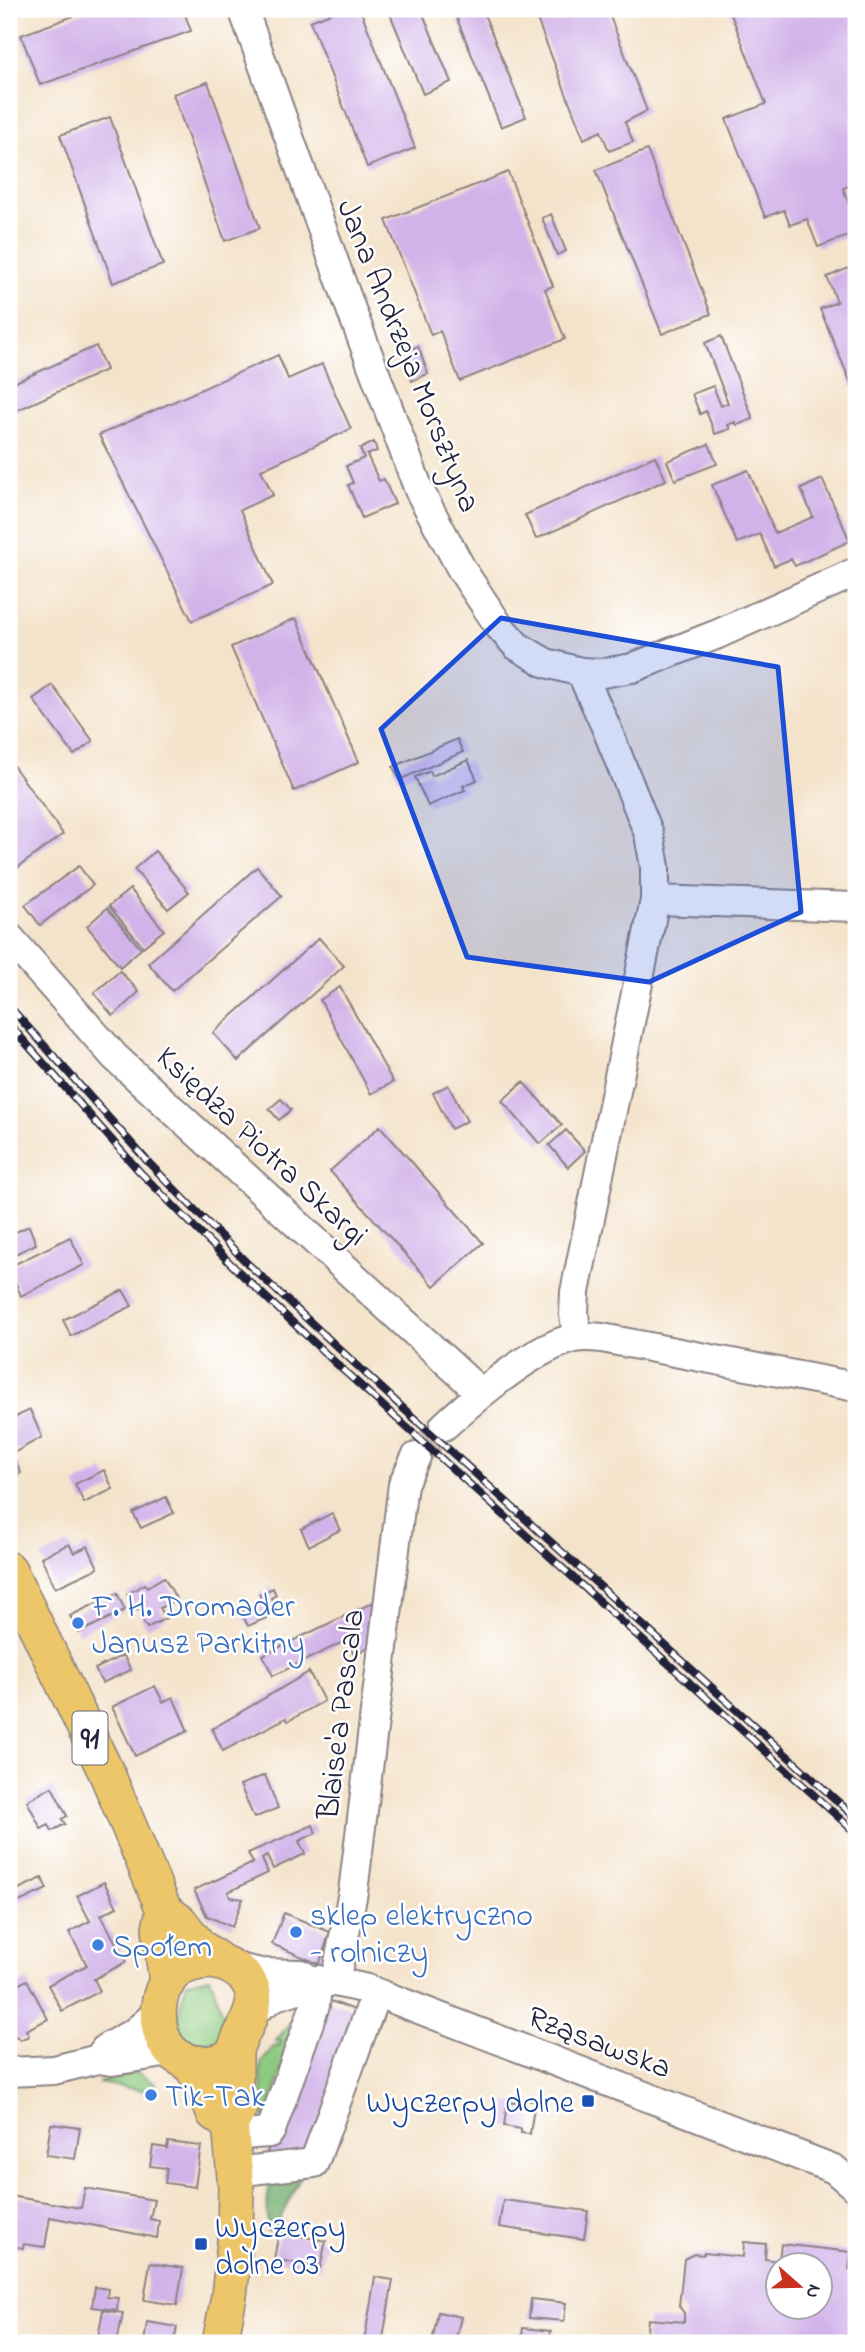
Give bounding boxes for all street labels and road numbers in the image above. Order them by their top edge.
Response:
street label: Jana Andrzeja Morsztyna [322,193,491,520]
street label: Księdza Piotra Skargi [144,1036,377,1259]
street label: Blaise'a Pascala [306,1607,379,1823]
road number: 91 [72,1712,108,1764]
street label: Rząsawska [520,1995,677,2093]

